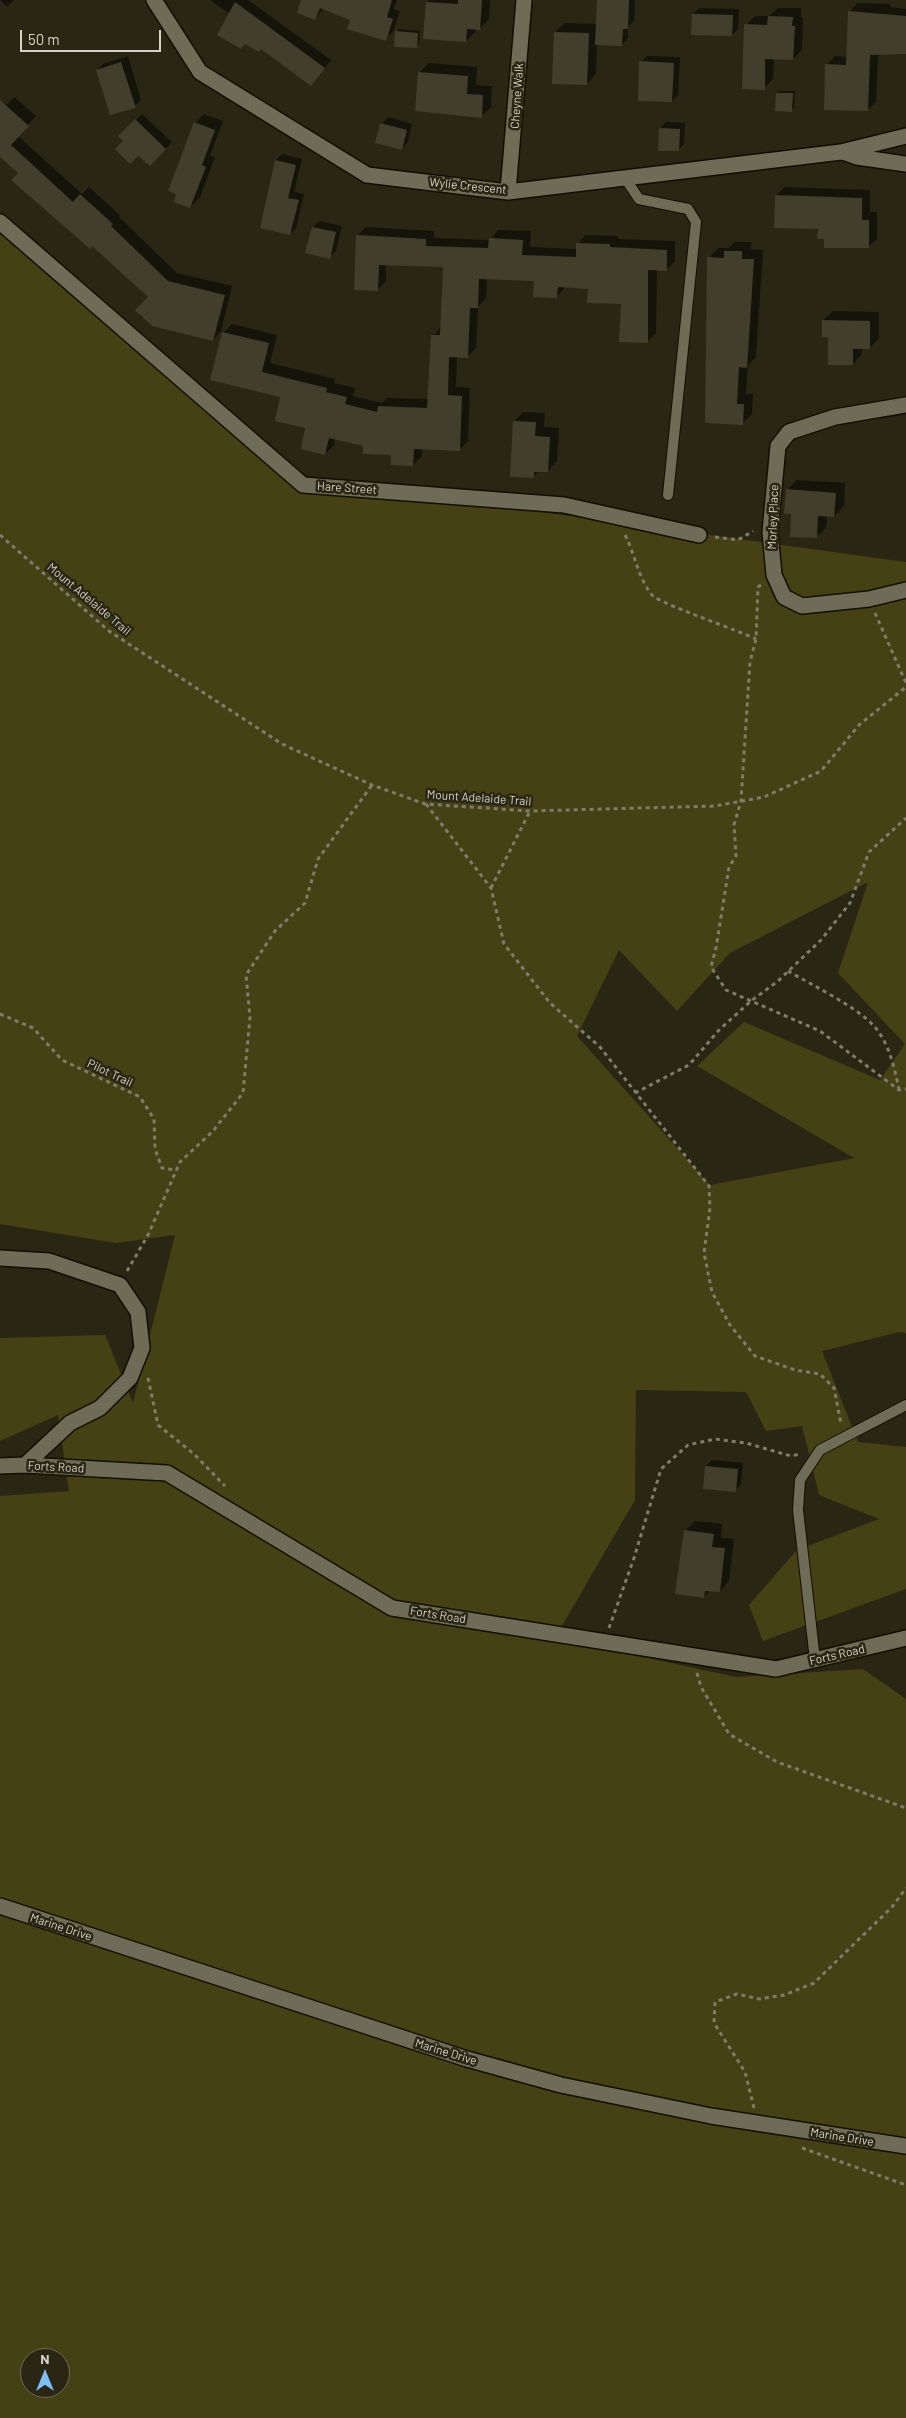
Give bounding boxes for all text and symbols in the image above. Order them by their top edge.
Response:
scale bar [22,20,164,52]
text: 50 m [28,30,60,48]
street label: Cheyne Walk [508,63,526,129]
street label: Wylie Crescent [429,175,507,197]
street label: Hare Street [317,479,377,497]
street label: Morley Place [765,484,781,550]
street label: Mount Adelaide Trail [44,560,134,638]
street label: Mount Adelaide Trail [426,787,532,809]
street label: Pilot Trail [85,1056,135,1090]
street label: Forts Road [27,1458,85,1476]
street label: Forts Road [409,1603,467,1627]
street label: Forts Road [808,1642,866,1668]
street label: Marine Drive [28,1910,94,1944]
street label: Marine Drive [413,2036,479,2068]
street label: Marine Drive [809,2125,875,2149]
north arrow [20,2348,70,2398]
text: N [40,2350,50,2367]

